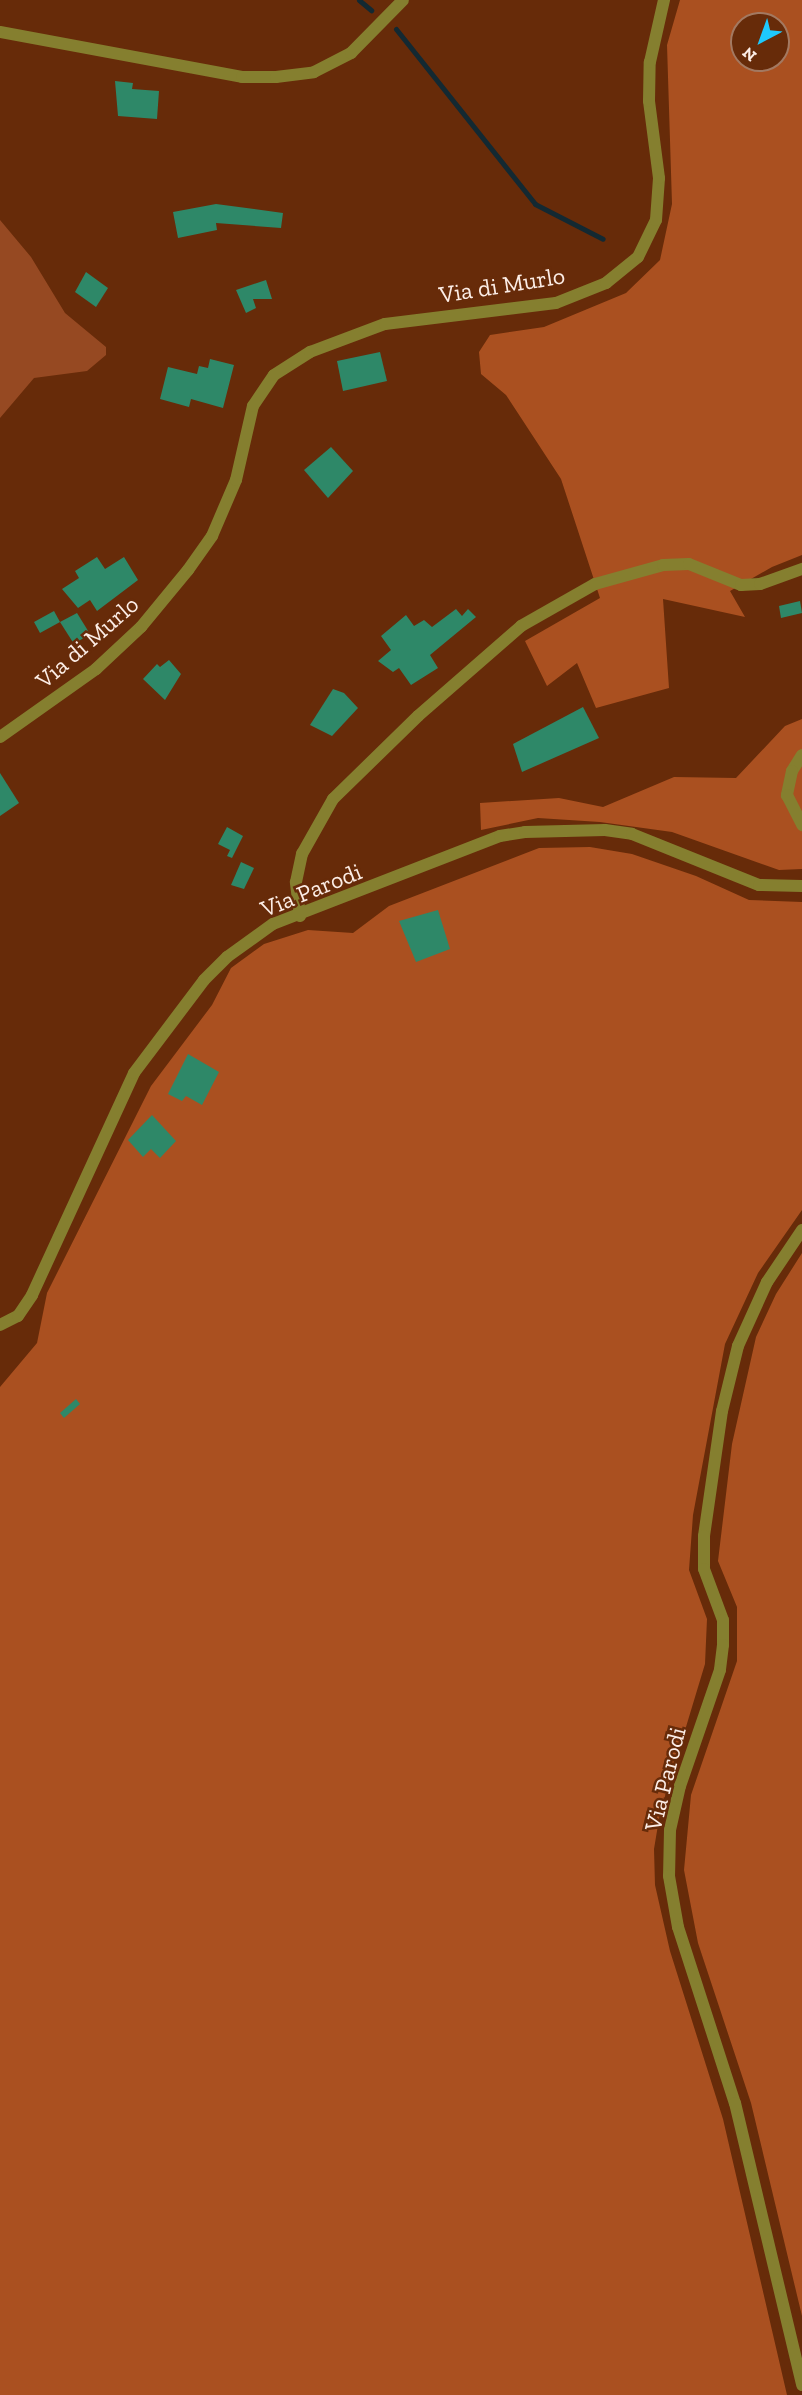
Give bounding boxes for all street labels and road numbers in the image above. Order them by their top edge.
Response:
street label: Via di Murlo [437,261,567,309]
street label: Via di Murlo [30,589,144,695]
street label: Via Parodi [256,857,366,923]
street label: Via Parodi [638,1724,692,1834]

